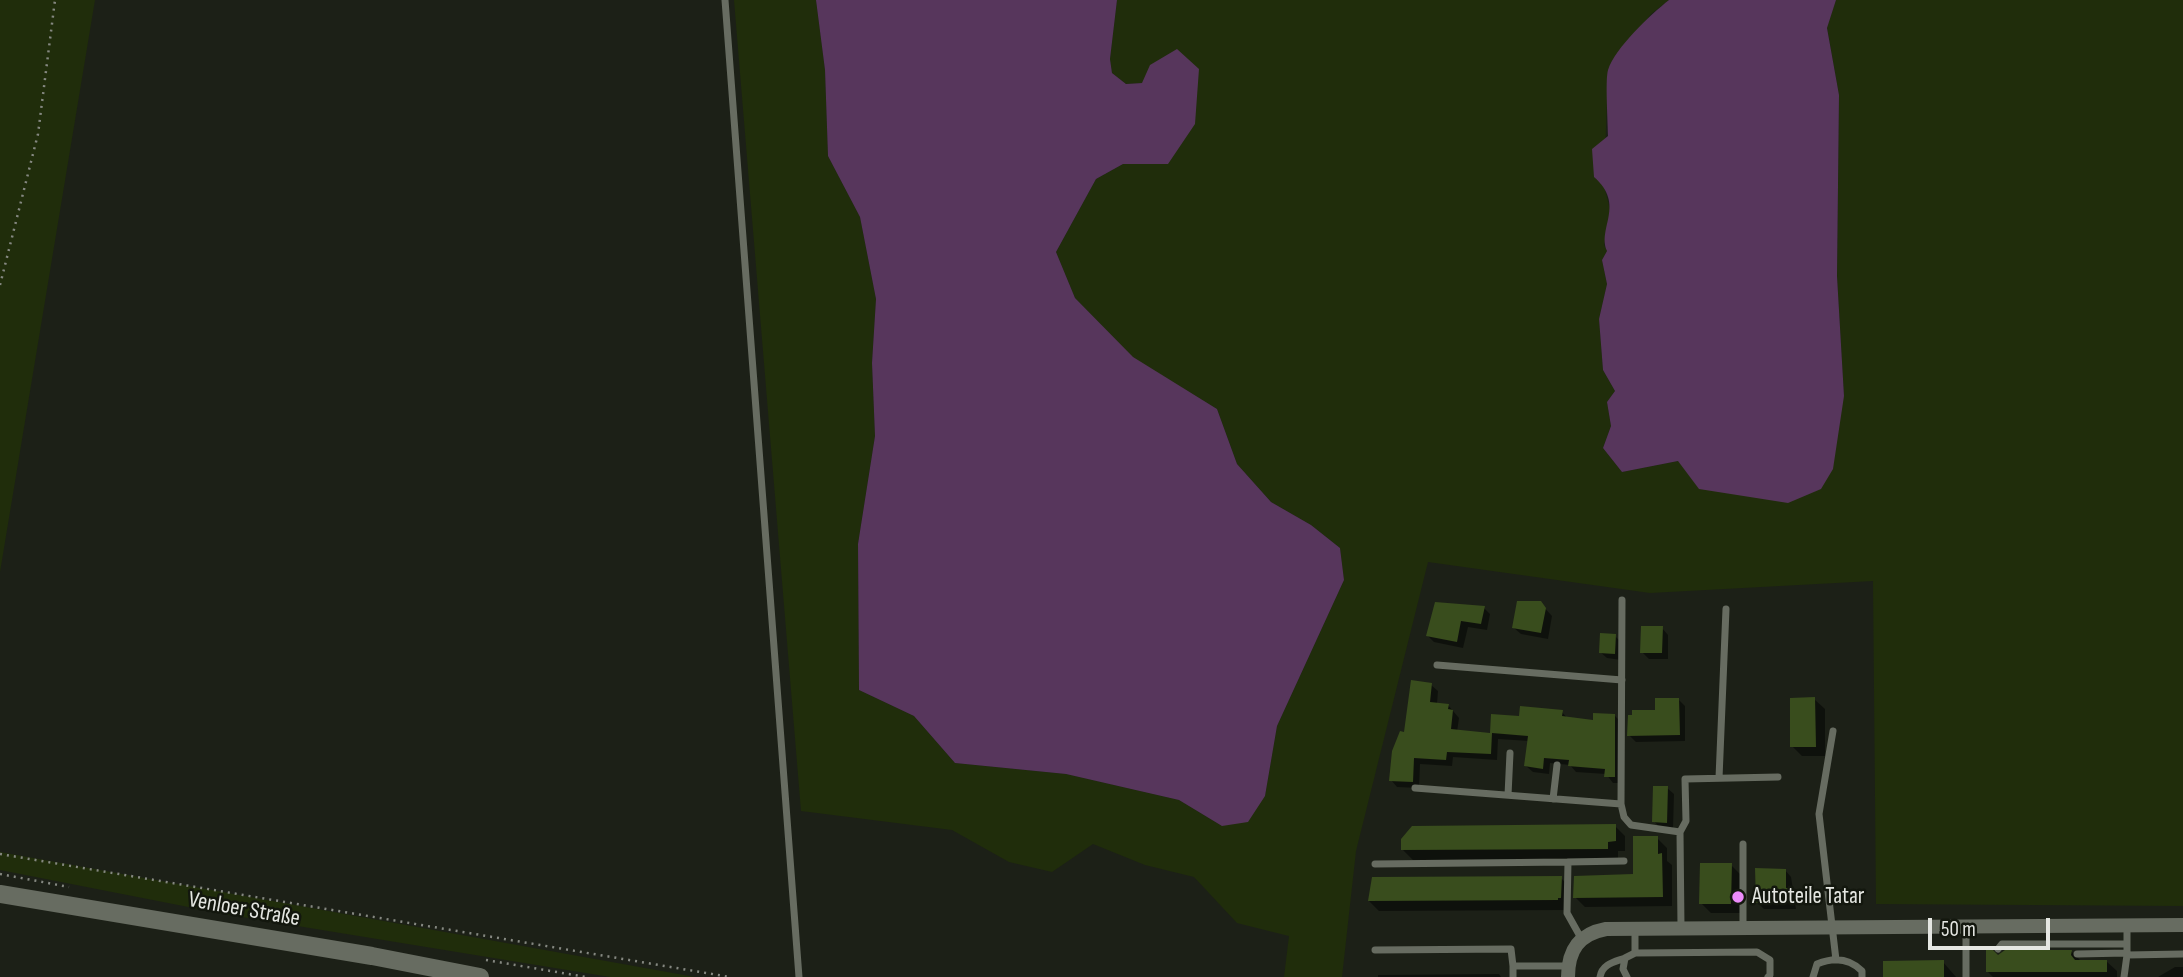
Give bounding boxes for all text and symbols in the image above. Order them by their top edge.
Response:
place label: Autoteile Tatar [1752,883,1864,911]
street label: Venloer Straße [186,887,302,933]
marker: Autoteile Tatar [1730,889,1746,905]
scale bar [1931,904,2054,948]
text: 50 m [1941,917,1976,942]

